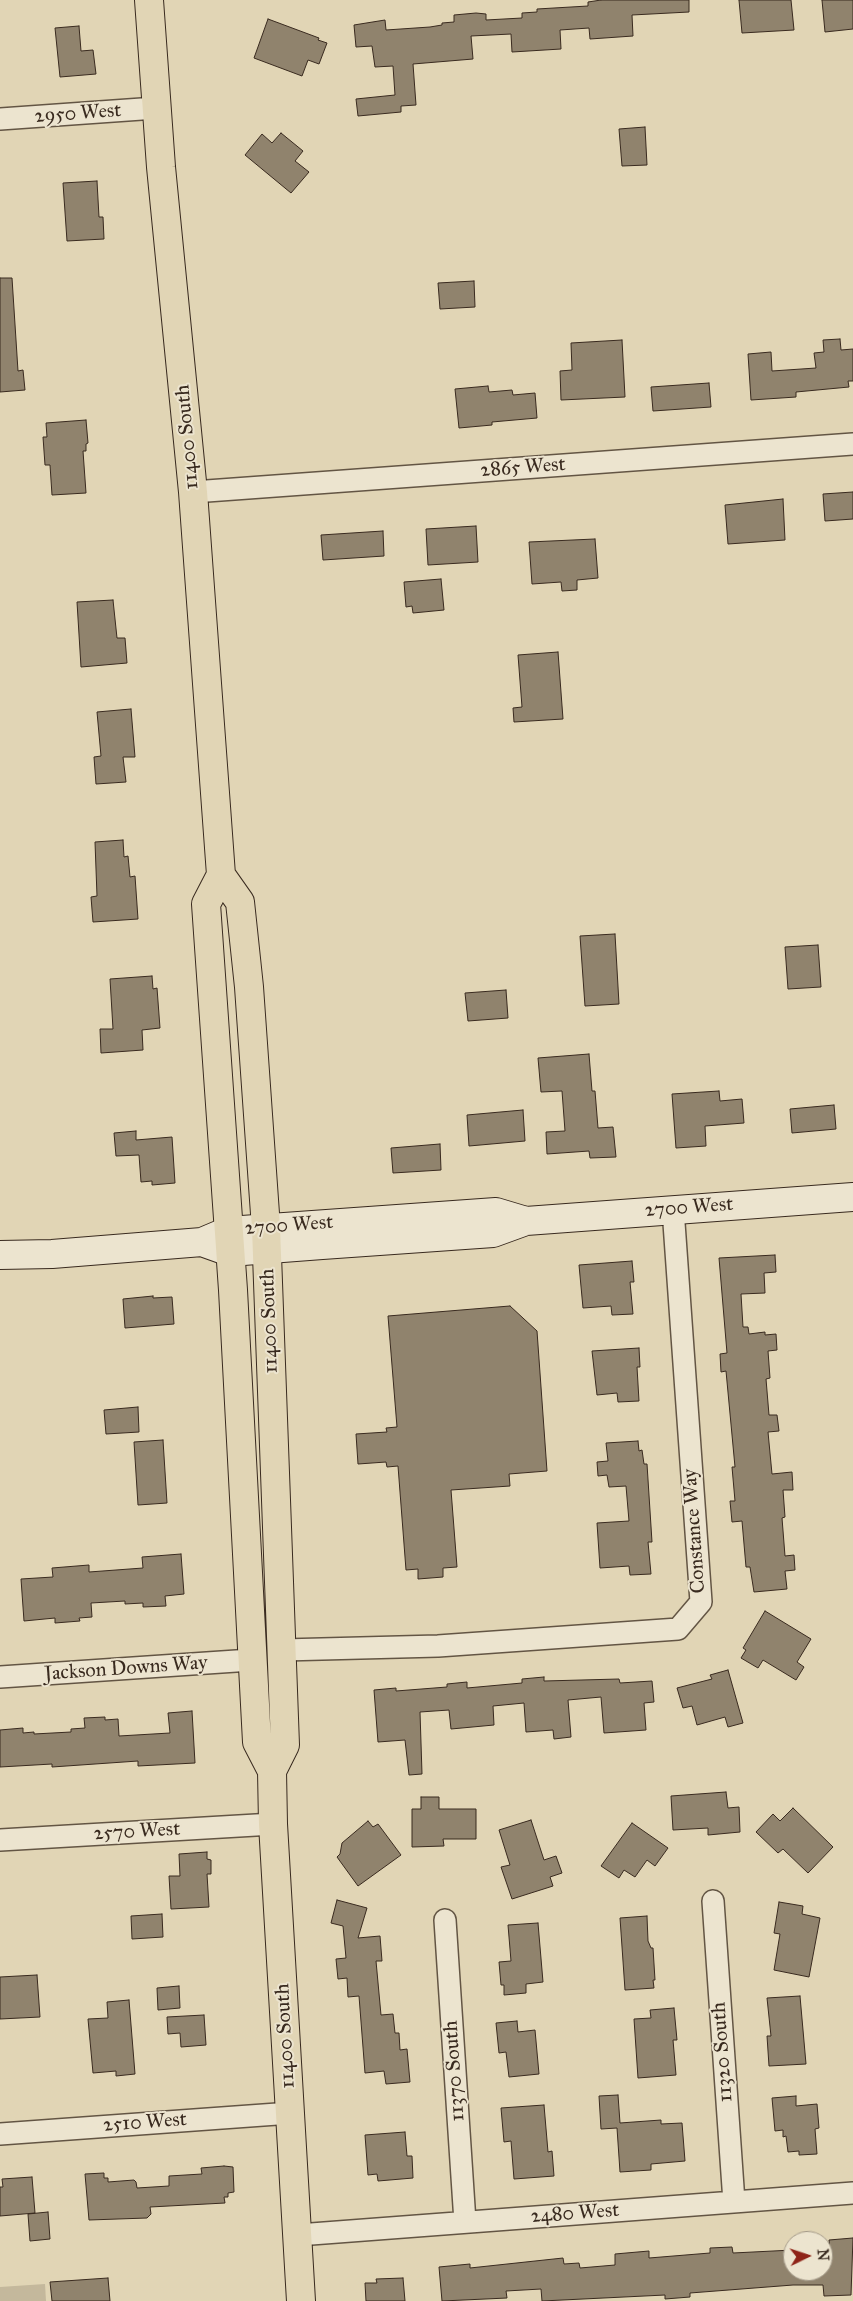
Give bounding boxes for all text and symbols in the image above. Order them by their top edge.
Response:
street label: 2950 West [34,99,122,129]
street label: 11400 South [171,384,205,490]
street label: 2865 West [480,453,566,483]
street label: 2700 West [644,1193,734,1223]
street label: 2700 West [244,1211,334,1241]
street label: 11400 South [256,1268,284,1374]
street label: Constance Way [679,1468,711,1594]
street label: Jackson Downs Way [44,1651,208,1687]
street label: 2570 West [93,1818,181,1846]
street label: 11400 South [271,1983,301,2089]
street label: 11320 South [708,2001,738,2103]
street label: 11370 South [440,2020,470,2122]
street label: 2510 West [102,2108,188,2138]
street label: 2480 West [530,2199,620,2229]
north arrow [783,2231,833,2281]
text: N [814,2248,831,2262]

